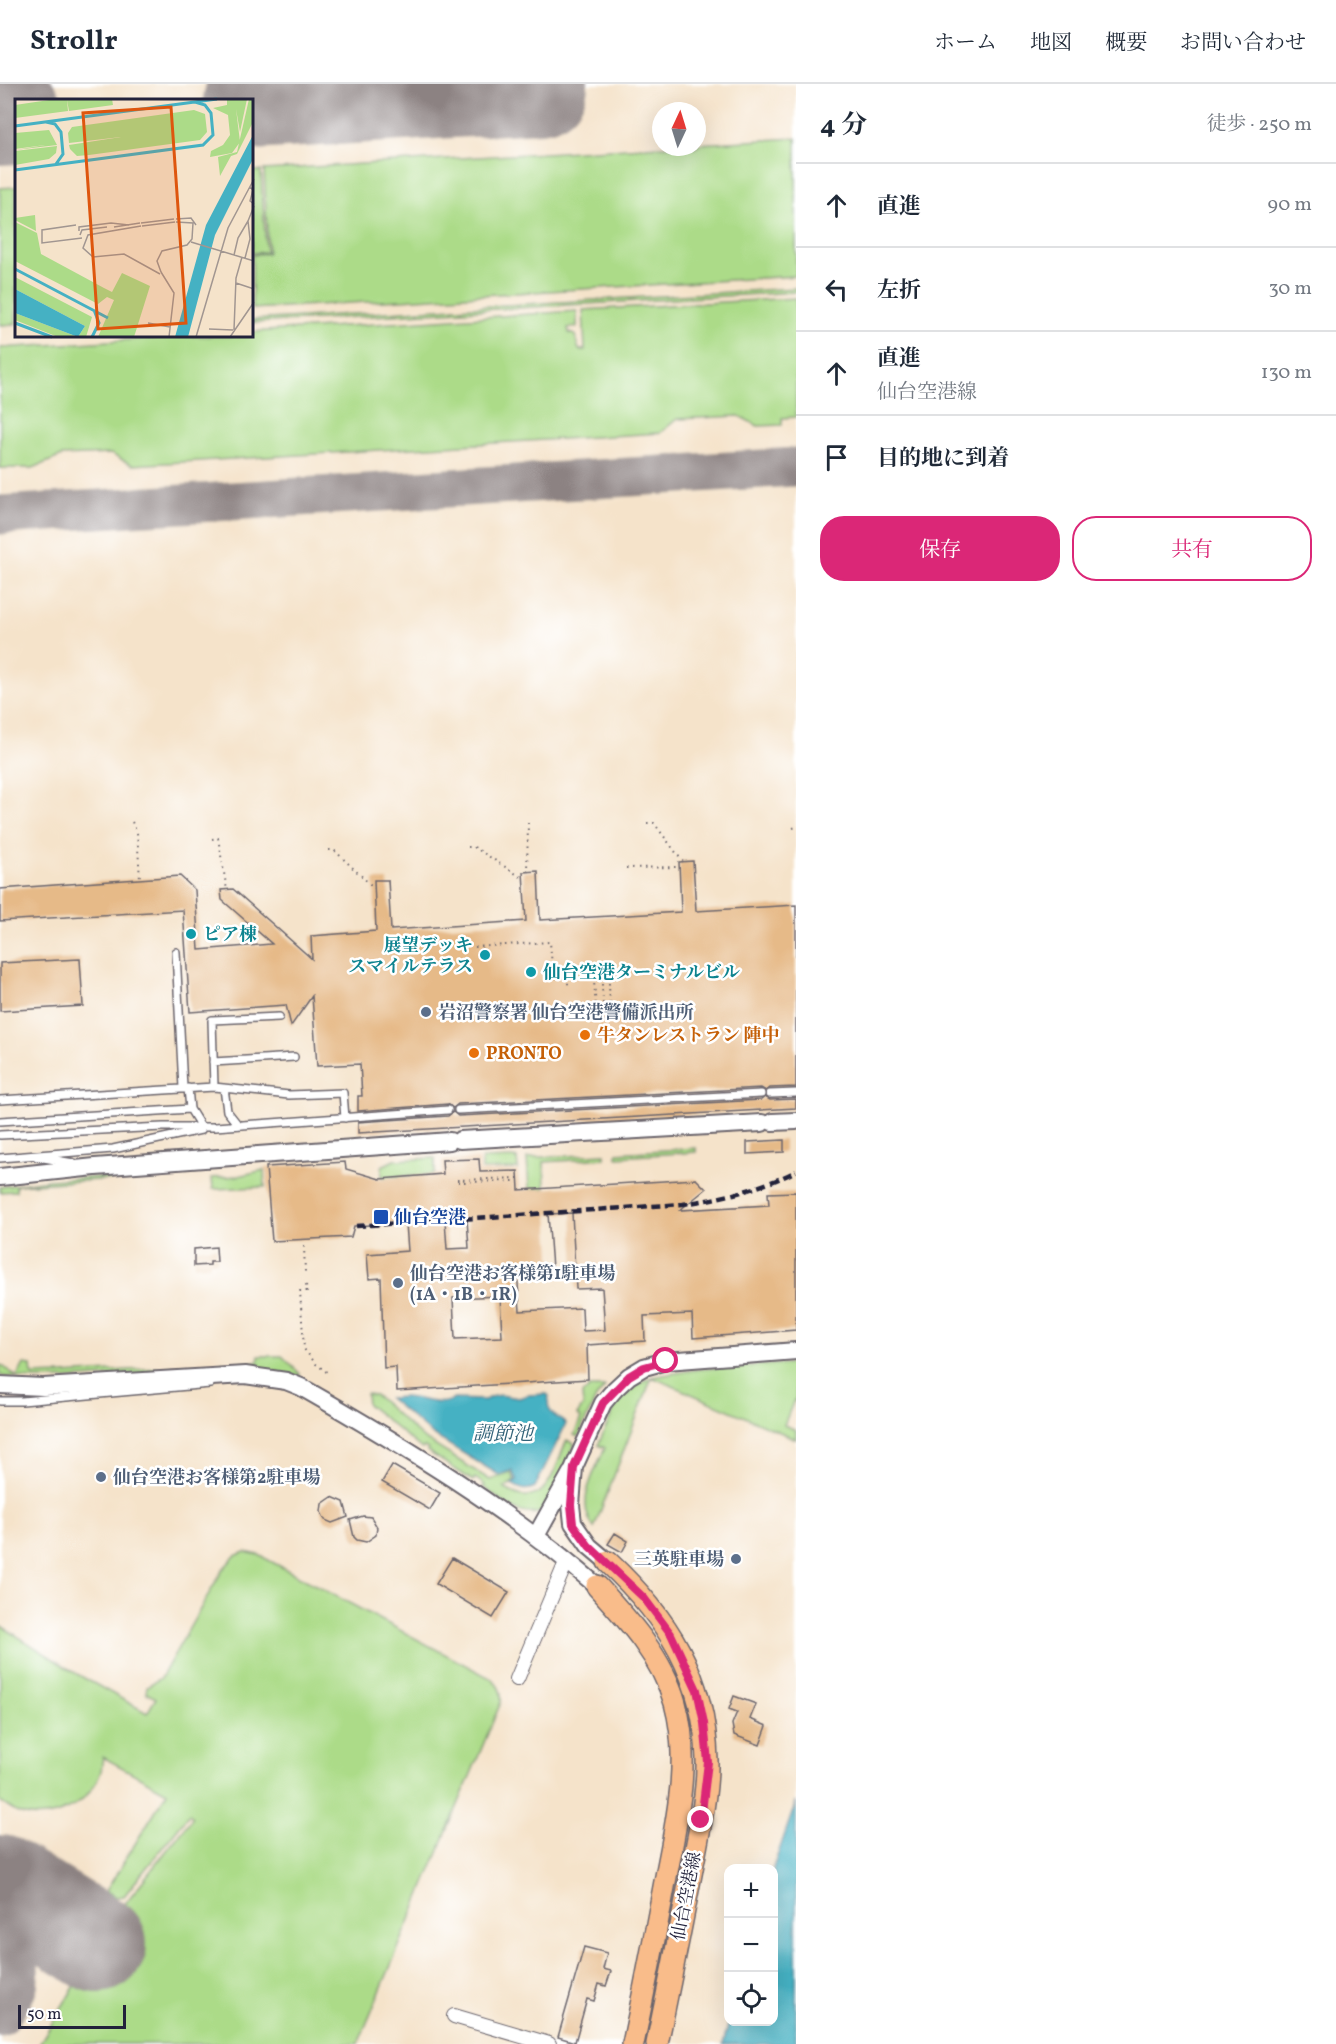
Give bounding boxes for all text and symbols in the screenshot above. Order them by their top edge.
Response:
text: Strollr [30,22,118,61]
text: ホーム [934,29,997,58]
text: 地図 [1030,29,1072,58]
text: 概要 [1105,29,1147,58]
text: お問い合わせ [1180,29,1306,58]
inset map [15,99,254,338]
north arrow [652,102,706,156]
text: 4 分 [820,108,867,144]
text: 徒歩 · 250 m [1206,111,1312,139]
icon: ahead [820,189,853,222]
text: 90 m [1268,191,1312,219]
text: 直進 [877,192,921,223]
icon: left [820,273,853,306]
text: 30 m [1268,275,1312,303]
text: 左折 [877,276,921,307]
text: 直進 [877,344,921,375]
icon: ahead [820,357,853,390]
text: 130 m [1261,359,1312,387]
text: 仙台空港線 [877,379,977,407]
icon: arrive [820,441,853,474]
text: 目的地に到着 [877,444,1009,475]
button: 保存 [820,516,1060,581]
button: 共有 [1072,516,1312,581]
place label: ピア棟 [203,923,257,948]
marker: ピア棟 [184,927,198,941]
place label: 展望デッキ スマイルテラス [348,934,473,980]
marker: 展望デッキ スマイルテラス [478,948,492,962]
place label: 仙台空港ターミナルビル [543,961,740,986]
marker: 仙台空港ターミナルビル [524,965,538,979]
place label: 岩沼警察署 仙台空港警備派出所 [438,1001,694,1026]
marker: 岩沼警察署 仙台空港警備派出所 [419,1005,433,1019]
place label: 牛タンレストラン 陣中 [597,1024,780,1049]
marker: 牛タンレストラン 陣中 [578,1028,592,1042]
place label: PRONTO [486,1042,562,1067]
marker: PRONTO [467,1046,481,1060]
place label: 仙台空港 [394,1206,466,1231]
marker: 仙台空港 [372,1208,390,1226]
place label: 仙台空港お客様第1駐車場 (1A・1B・1R) [410,1262,615,1308]
marker: 仙台空港お客様第1駐車場 (1A・1B・1R) [391,1276,405,1290]
route start [652,1347,678,1373]
water label: 調節池 [473,1421,535,1449]
place label: 仙台空港お客様第2駐車場 [113,1466,320,1491]
marker: 仙台空港お客様第2駐車場 [94,1470,108,1484]
place label: 三英駐車場 [634,1548,724,1573]
marker: 三英駐車場 [729,1552,743,1566]
route end [687,1806,713,1832]
street label: 仙台空港線 [667,1850,708,1943]
map controls [724,1864,778,2026]
button: + [724,1864,778,1918]
button: − [724,1918,778,1972]
button: locate [724,1972,778,2026]
scale bar [18,2002,126,2030]
text: 50 m [27,2004,61,2026]

